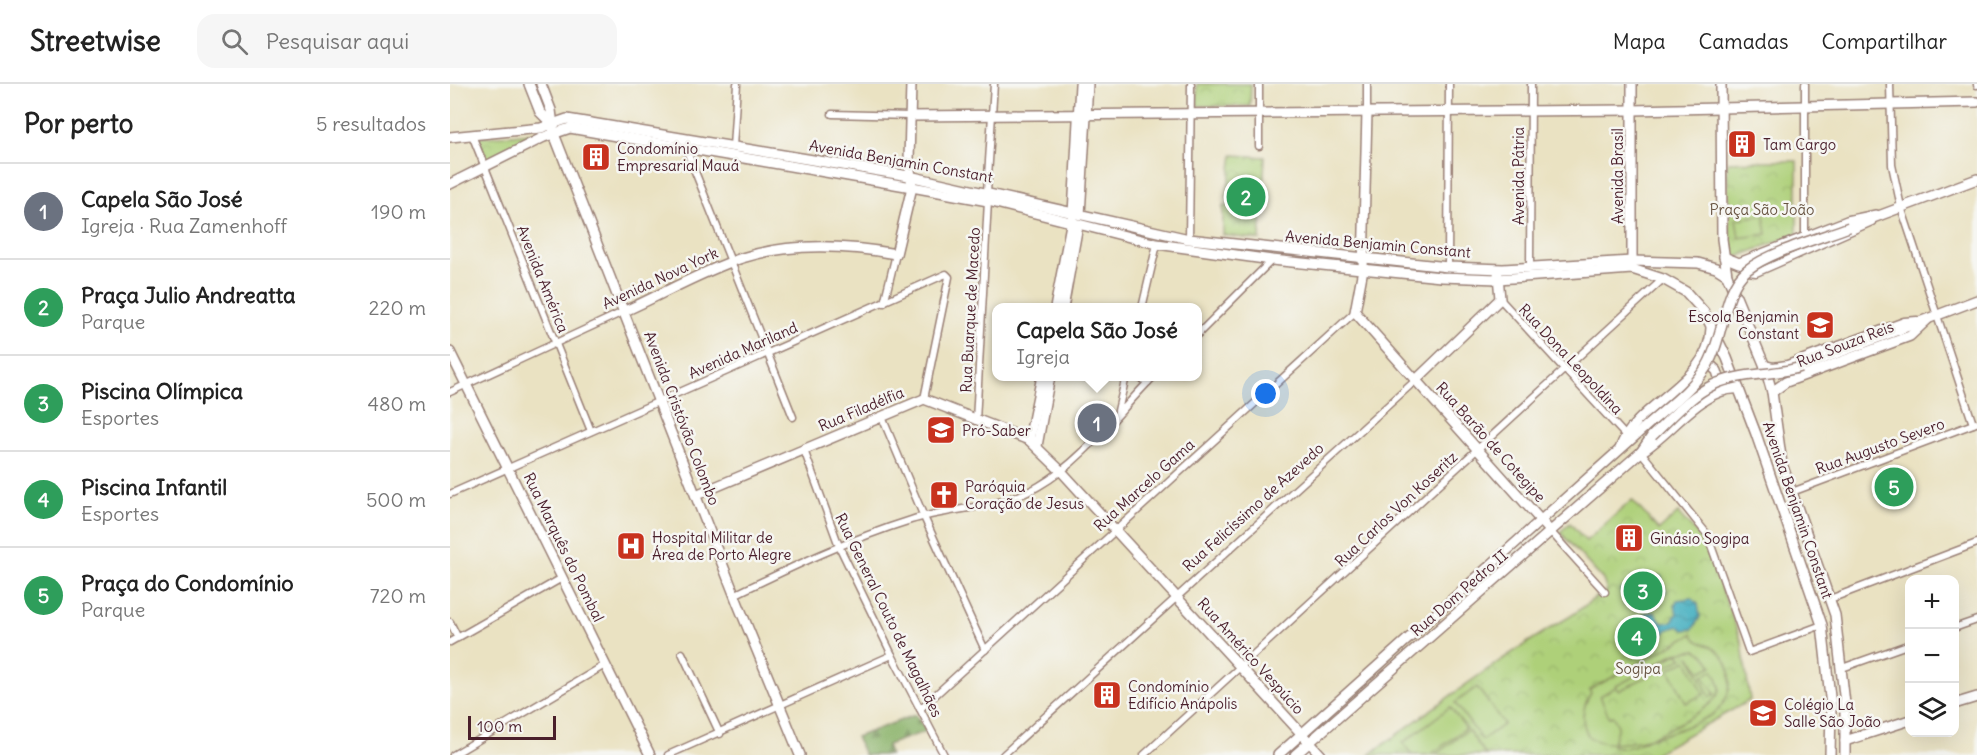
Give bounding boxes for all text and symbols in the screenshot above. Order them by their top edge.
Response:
search box [197,14,617,68]
text: Streetwise [30,23,161,59]
icon: search [218,25,251,58]
text: Pesquisar aqui [266,27,409,55]
text: Mapa [1613,28,1666,55]
text: Camadas [1699,28,1788,55]
text: Compartilhar [1821,28,1947,55]
text: Por perto [24,107,133,140]
text: 5 resultados [316,111,426,136]
street label: Avenida Pátria [1509,126,1528,225]
street label: Avenida Brasil [1608,128,1627,224]
building icon: Tam Cargo [1726,128,1758,160]
street label: Avenida Benjamin Constant [808,135,994,187]
place label: Tam Cargo [1763,135,1836,154]
place label: Condomínio Empresarial Mauá [617,139,740,175]
building icon: Condomínio Empresarial Mauá [580,141,612,173]
pin: 2 [1226,174,1266,220]
text: Capela São José [81,185,243,213]
text: 1 [40,199,47,224]
text: 190 m [371,199,426,224]
park label: Praça São João [1710,200,1814,219]
text: Igreja · Rua Zamenhoff [81,213,287,238]
street label: Avenida América [513,222,573,336]
street label: Avenida Benjamin Constant [1284,226,1472,262]
street label: Rua Buarque de Macedo [956,227,984,393]
street label: Avenida Nova York [599,243,721,313]
text: Praça Julio Andreatta [81,281,296,309]
text: 2 [38,295,49,320]
text: 220 m [369,295,426,320]
street label: Rua Dona Leopoldina [1515,300,1627,419]
popup [992,303,1202,381]
place label: Escola Benjamin Constant [1688,307,1799,343]
text: Parque [81,309,145,334]
school or university icon: Escola Benjamin Constant [1804,309,1836,341]
text: Capela São José [1016,316,1178,344]
street label: Avenida Mariland [685,317,801,383]
street label: Rua Souza Reis [1794,317,1896,371]
street label: Avenida Cristóvão Colombo [640,328,724,508]
text: Igreja [1016,344,1070,369]
text: Piscina Olímpica [81,377,243,405]
street label: Rua Barão de Cotegipe [1432,378,1550,506]
your location [1251,379,1280,408]
street label: Rua Filadélfia [815,382,907,436]
text: 3 [38,391,49,416]
text: 480 m [367,391,426,416]
pin: 1 [1078,400,1116,446]
text: Esportes [81,405,159,430]
school or university icon: Pró-Saber [925,414,957,446]
street label: Rua Augusto Severo [1813,414,1947,478]
street label: Avenida Benjamin Constant [1759,419,1837,601]
place label: Pró-Saber [962,421,1031,440]
street label: Rua Marcelo Gama [1090,435,1199,535]
street label: Rua Felicíssimo de Azevedo [1178,439,1328,575]
street label: Rua Carlos Von Koseritz [1331,447,1461,571]
pin: 5 [1874,464,1914,510]
street label: Rua Marquês do Pombal [520,469,608,625]
text: Piscina Infantil [81,473,227,501]
place label: Paróquia Coração de Jesus [965,477,1084,513]
church icon: Paróquia Coração de Jesus [928,479,960,511]
text: 4 [38,487,49,512]
text: 500 m [366,487,426,512]
text: Esportes [81,501,159,526]
street label: Rua General Couto de Magalhães [831,510,947,720]
building icon: Ginásio Sogipa [1613,522,1645,554]
place label: Hospital Militar de Área de Porto Alegre [652,528,791,564]
place label: Ginásio Sogipa [1650,529,1750,548]
hospital icon: Hospital Militar de Área de Porto Alegre [615,530,647,562]
street label: Rua Dom Pedro II [1407,546,1511,640]
pin: 3 [1624,568,1662,614]
text: Praça do Condomínio [81,569,294,597]
map controls [1905,575,1959,737]
button: + [1905,575,1959,629]
text: 5 [38,583,49,608]
text: 720 m [370,583,426,608]
street label: Rua Américo Vespúcio [1194,594,1308,718]
text: Parque [81,597,145,622]
pin: 4 [1618,614,1656,660]
button: − [1905,629,1959,683]
park label: Sogipa [1615,659,1661,678]
place label: Condomínio Edifício Anápolis [1128,677,1238,713]
building icon: Condomínio Edifício Anápolis [1091,679,1123,711]
button: layers [1905,683,1959,737]
place label: Colégio La Salle São João [1784,695,1881,731]
school or university icon: Colégio La Salle São João [1747,697,1779,729]
scale bar [468,713,556,740]
text: 100 m [477,716,522,736]

